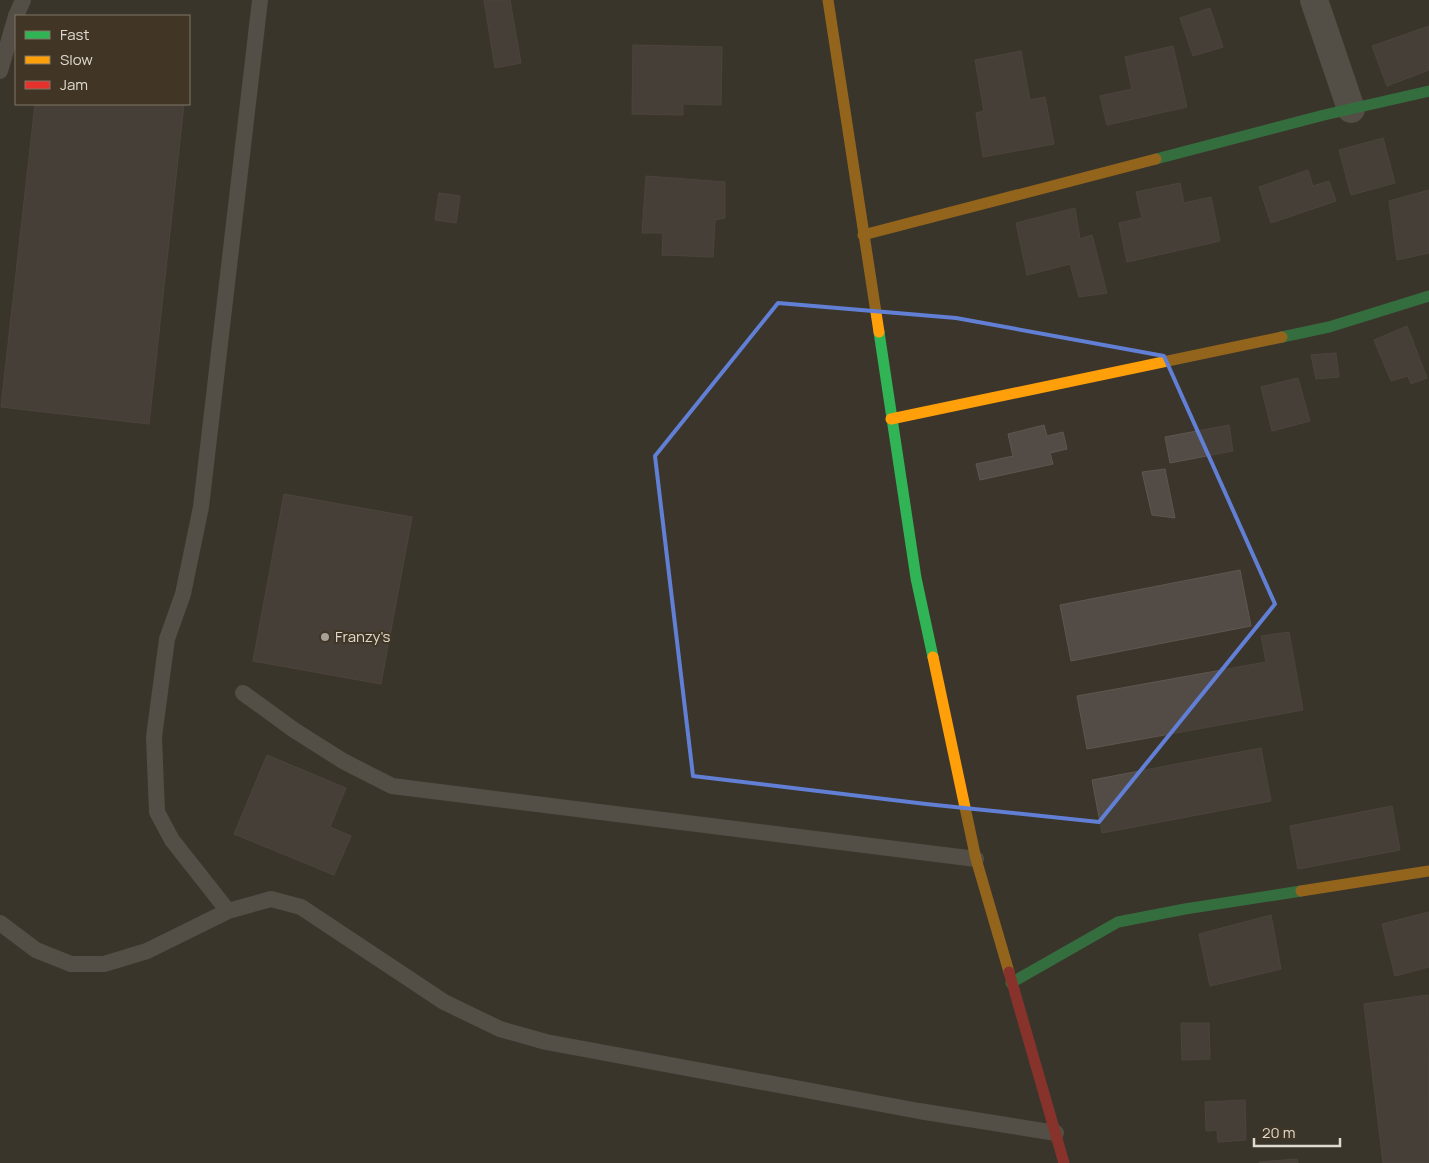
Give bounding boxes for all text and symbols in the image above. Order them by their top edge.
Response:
legend [15,15,190,105]
text: Fast [60,24,89,45]
text: Slow [60,49,93,70]
text: Jam [60,74,88,95]
place label: Franzy's [335,626,391,647]
marker: Franzy's [319,631,331,643]
scale bar [1254,1116,1340,1148]
text: 20 m [1262,1122,1295,1143]

